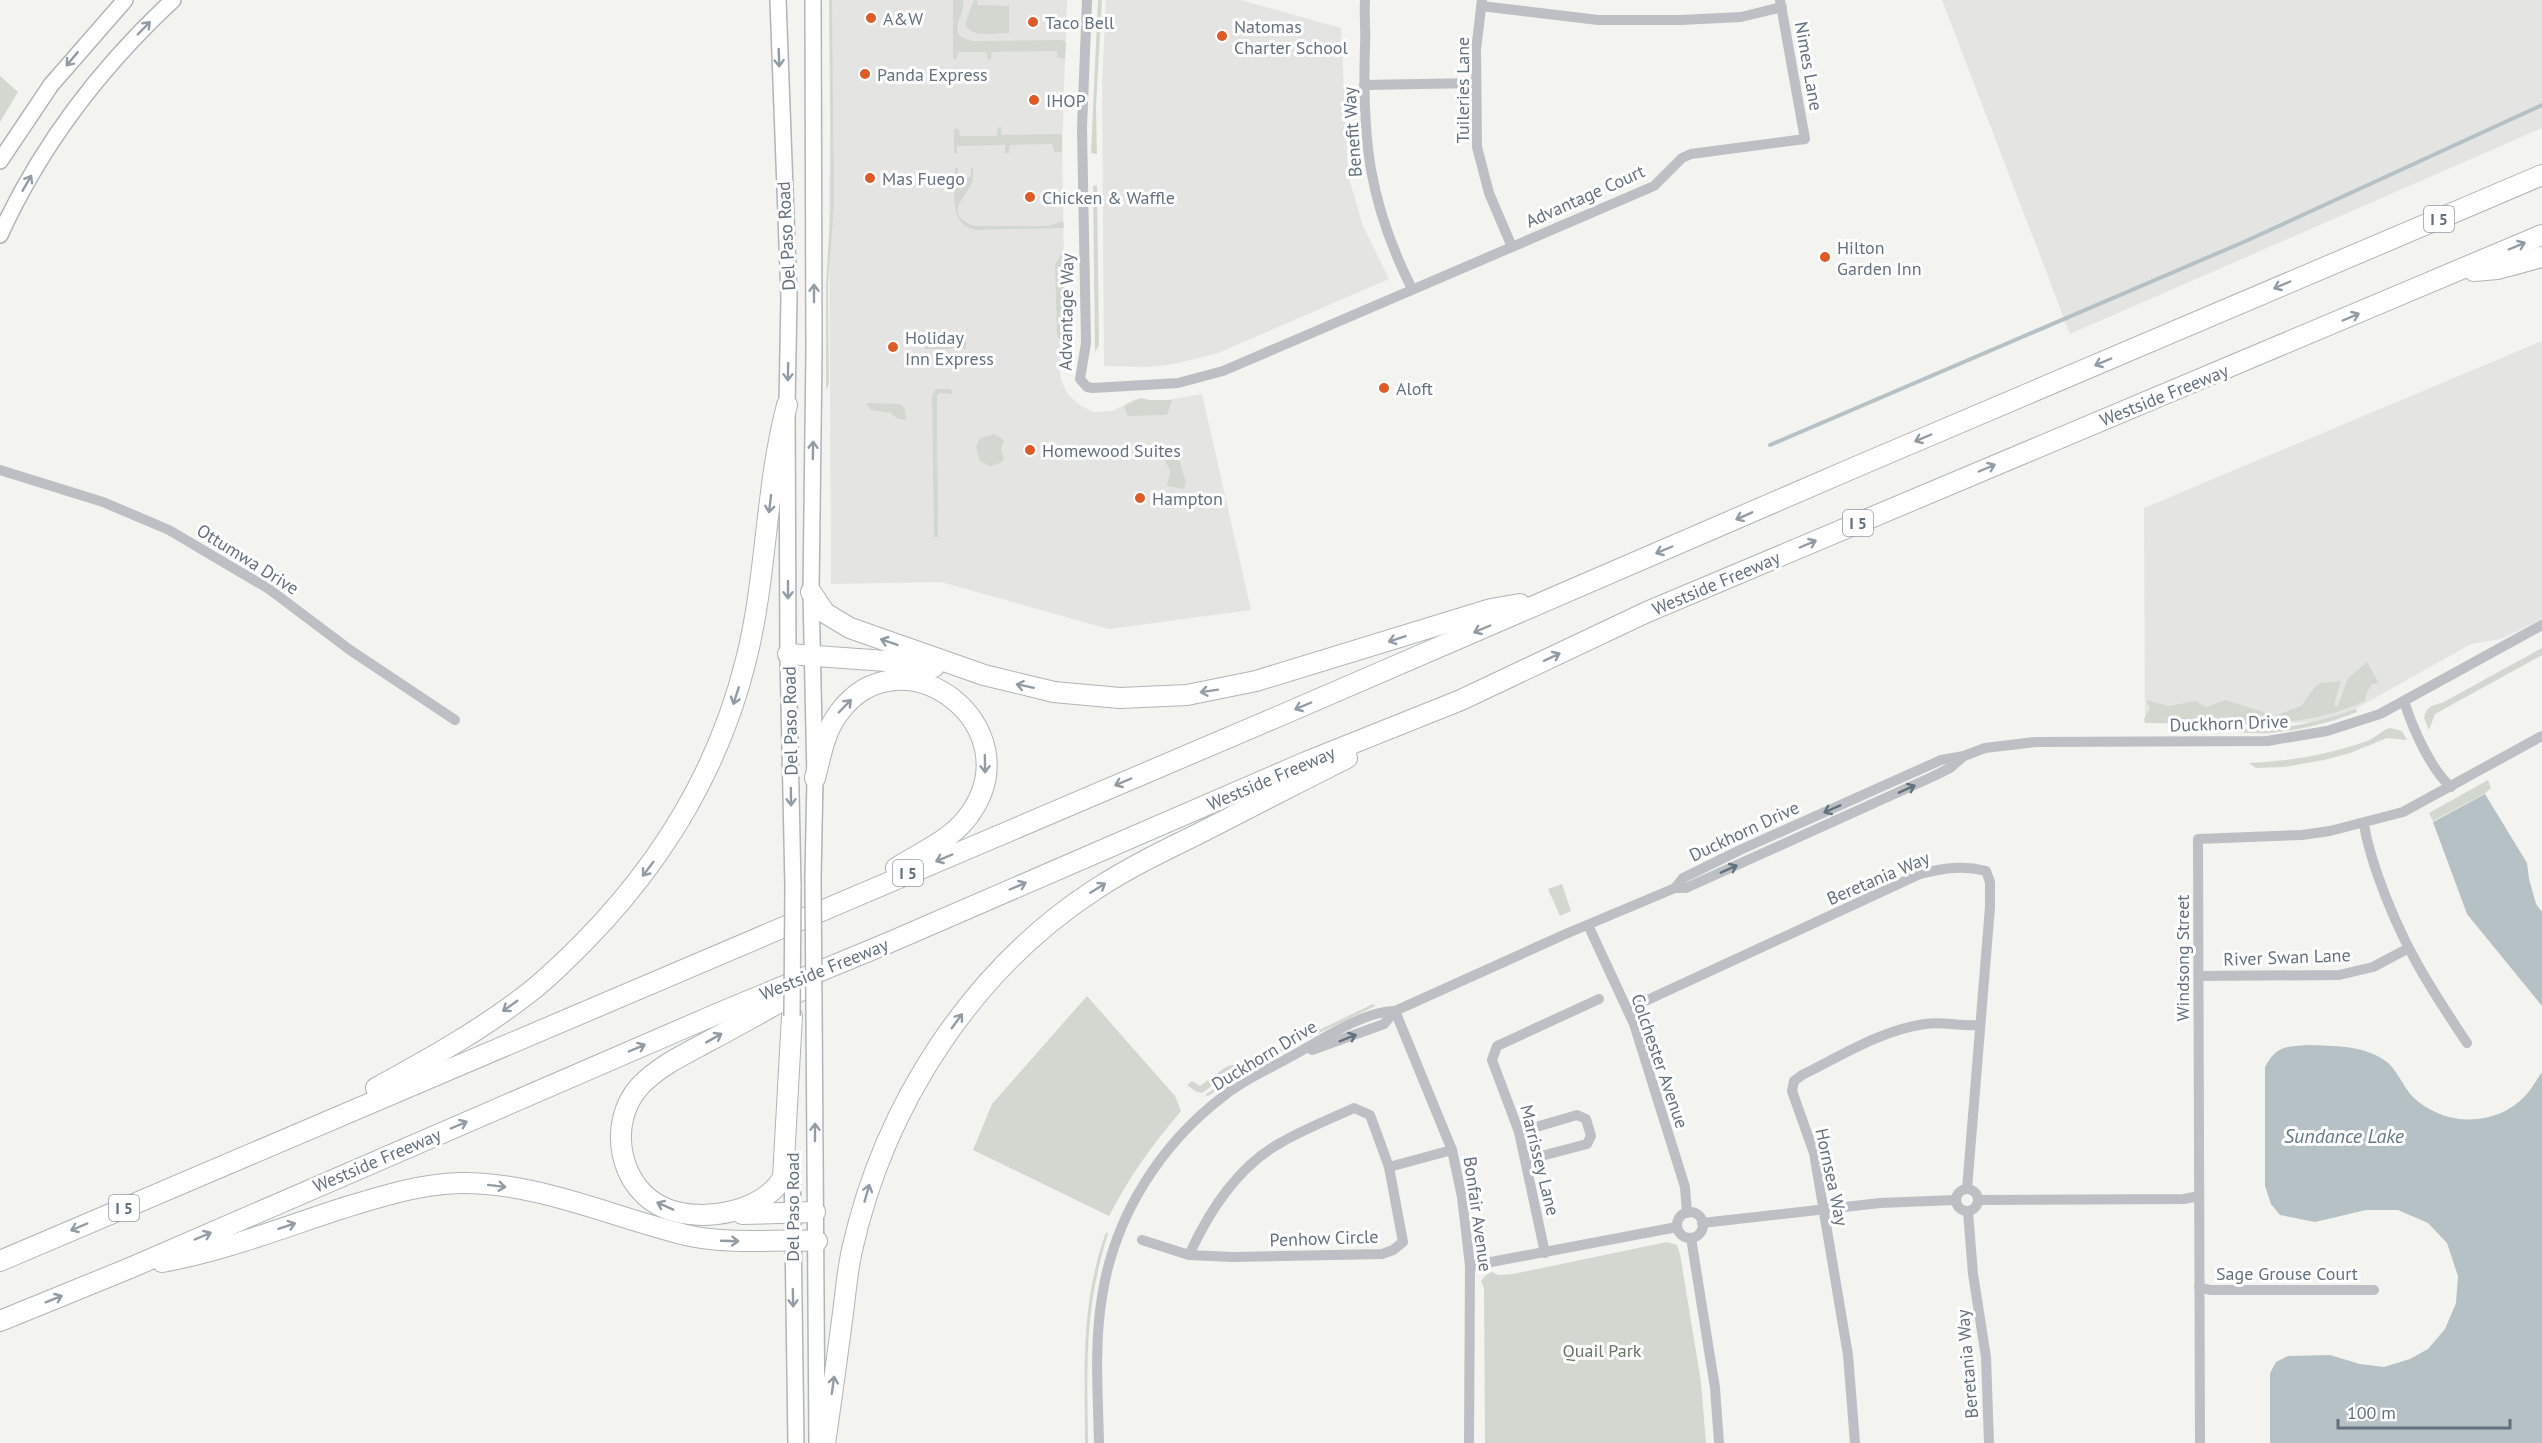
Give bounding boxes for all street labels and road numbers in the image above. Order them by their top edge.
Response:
street label: Nimes Lane [1790,20,1828,112]
street label: Tuileries Lane [1451,37,1474,143]
street label: Benefit Way [1337,85,1367,178]
street label: Advantage Court [1522,159,1648,233]
street label: Del Paso Road [772,181,800,291]
road number: I 5 [2424,206,2454,232]
street label: Advantage Way [1053,252,1079,371]
street label: Westside Freeway [2096,358,2232,431]
road number: I 5 [1843,510,1873,536]
street label: Ottumwa Drive [193,518,303,600]
street label: Westside Freeway [1649,545,1784,620]
street label: Del Paso Road [778,666,802,776]
street label: Duckhorn Drive [2169,709,2289,737]
street label: Westside Freeway [1204,740,1339,815]
street label: Duckhorn Drive [1685,795,1803,867]
street label: Beretania Way [1823,846,1933,910]
road number: I 5 [893,860,923,886]
street label: Windsong Street [2171,895,2194,1021]
street label: Westside Freeway [756,932,892,1005]
street label: River Swan Lane [2223,943,2351,971]
street label: Colchester Avenue [1626,991,1694,1131]
street label: Duckhorn Drive [1207,1015,1321,1095]
street label: Marrissey Lane [1515,1102,1565,1218]
street label: Westside Freeway [310,1122,445,1197]
street label: Hornsea Way [1810,1126,1854,1229]
street label: Del Paso Road [781,1152,804,1262]
street label: Bonfair Avenue [1459,1155,1497,1273]
road number: I 5 [109,1195,139,1221]
street label: Penhow Circle [1269,1225,1379,1251]
street label: Sage Grouse Court [2216,1262,2358,1285]
street label: Beretania Way [1951,1308,1983,1420]

